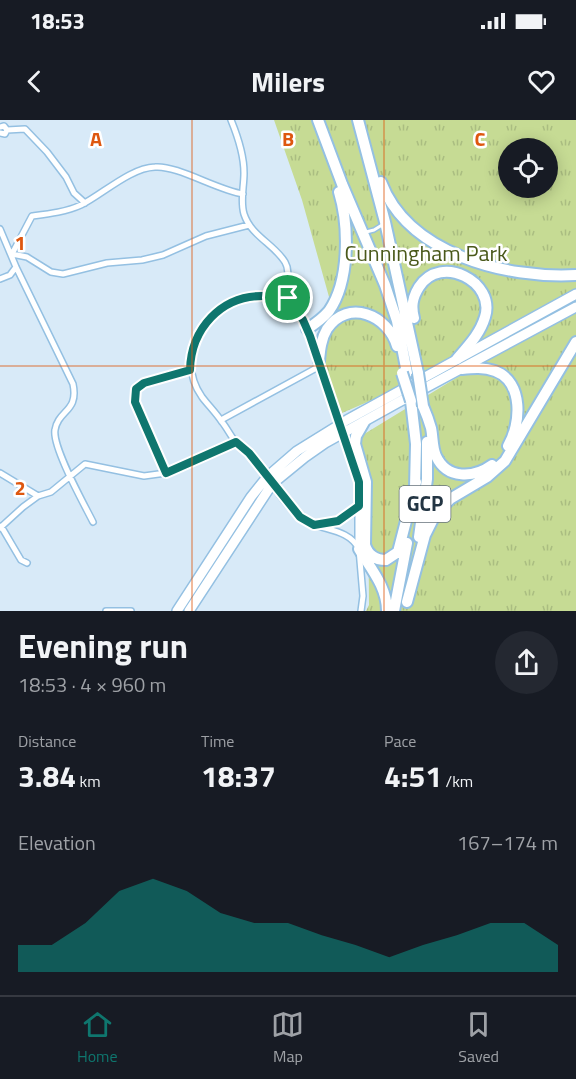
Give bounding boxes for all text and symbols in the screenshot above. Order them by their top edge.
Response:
text: 18:53 [30,4,85,38]
text: Milers [251,61,325,102]
icon: back [18,65,51,98]
icon: heart [525,65,558,98]
text: A [90,123,102,154]
text: B [282,123,294,154]
text: C [475,123,486,154]
map controls [498,138,558,198]
button: locate [498,138,558,198]
text: 1 [14,227,26,258]
park label: Cunningham Park [344,236,508,270]
pin [262,272,313,323]
icon: arrive [271,281,304,314]
text: 2 [14,472,26,503]
road number: GCP [400,486,450,522]
text: Evening run [18,621,188,671]
button: share [495,631,558,694]
text: 18:53 · 4 × 960 m [18,669,166,700]
text: Distance [18,729,76,753]
text: Time [201,729,234,753]
text: Pace [384,729,416,753]
text: 3.84 [18,753,76,799]
text: 18:37 [201,753,276,799]
text: 4:51 [384,753,442,799]
text: km [76,769,101,793]
text: /km [442,769,473,793]
text: Elevation [18,827,96,858]
text: 167–174 m [457,827,558,858]
tab: Home [77,1008,118,1068]
tab: Map [271,1008,304,1068]
tab: Saved [458,1008,499,1068]

